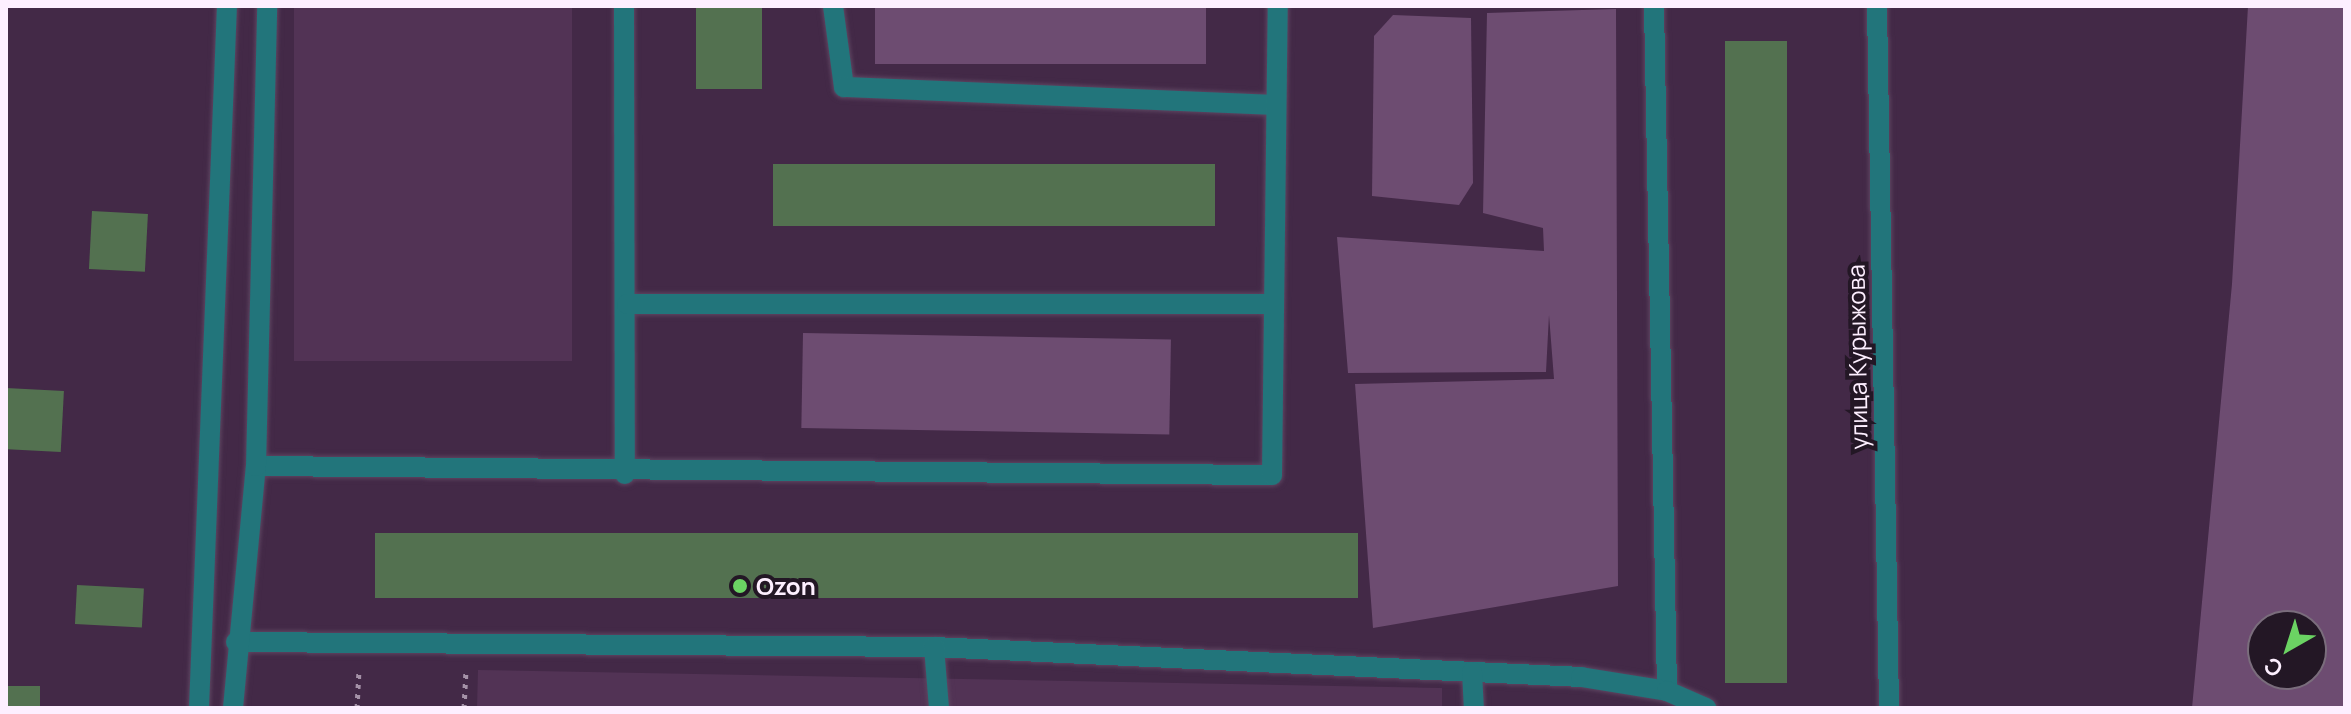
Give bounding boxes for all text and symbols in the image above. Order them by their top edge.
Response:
street label: улица Курыжова [1841,264,1873,450]
place label: Ozon [756,572,816,600]
marker: Ozon [731,577,749,595]
north arrow [2247,610,2327,690]
text: С [2257,650,2289,684]

